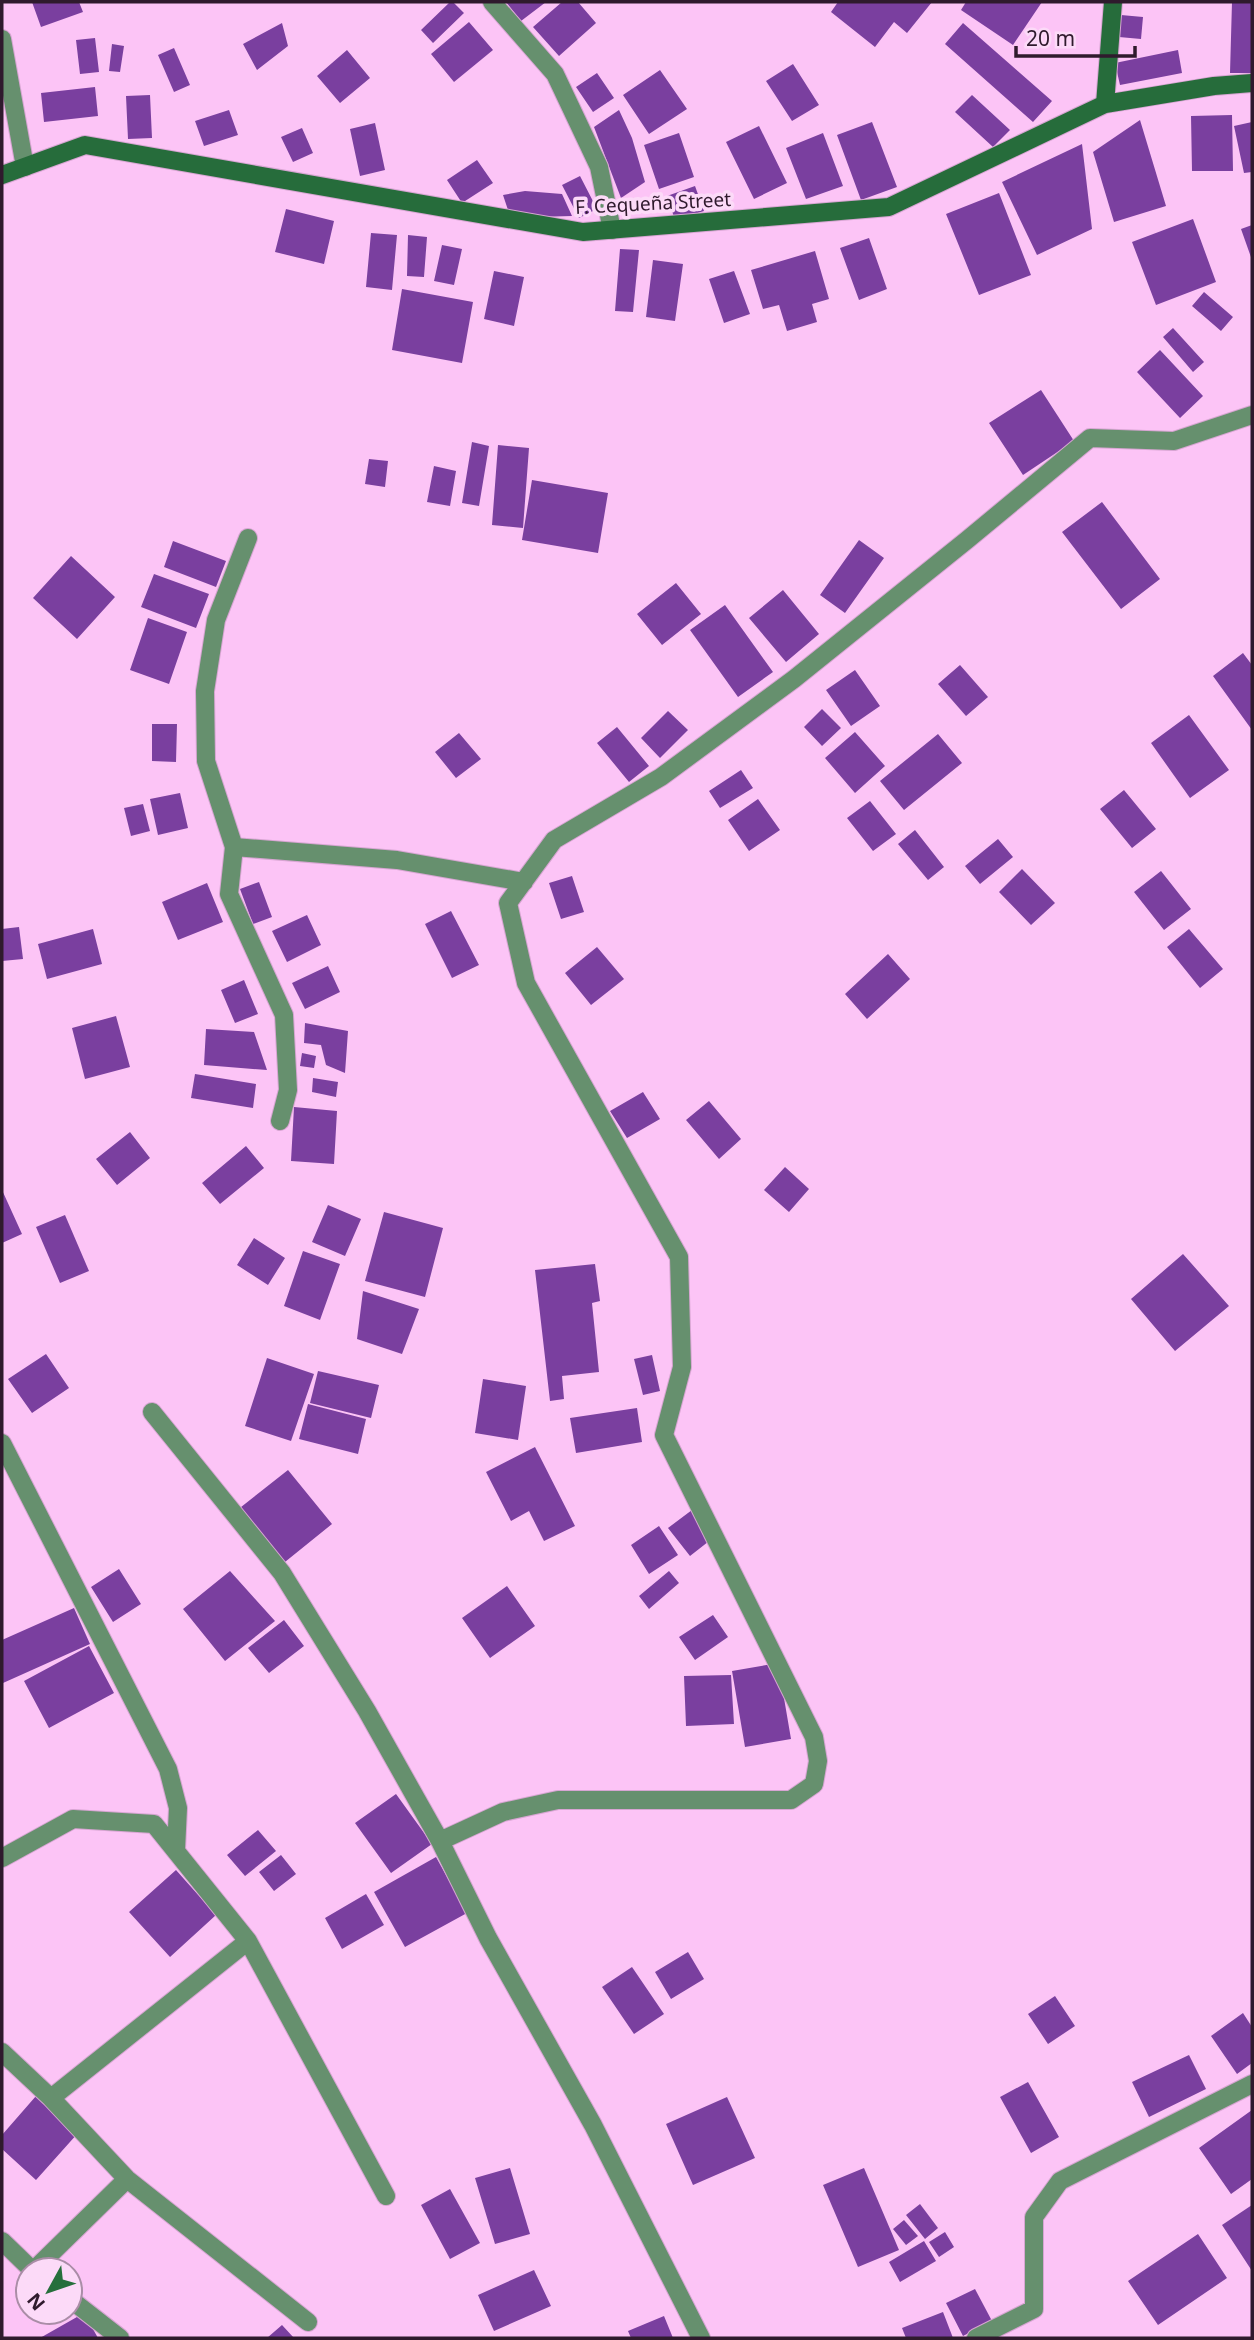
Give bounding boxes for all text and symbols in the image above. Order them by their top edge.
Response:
scale bar [1016,14,1135,58]
text: 20 m [1026,24,1075,52]
street label: F. Cequeña Street [574,186,732,220]
north arrow [14,2256,84,2326]
text: N [21,2288,51,2316]

